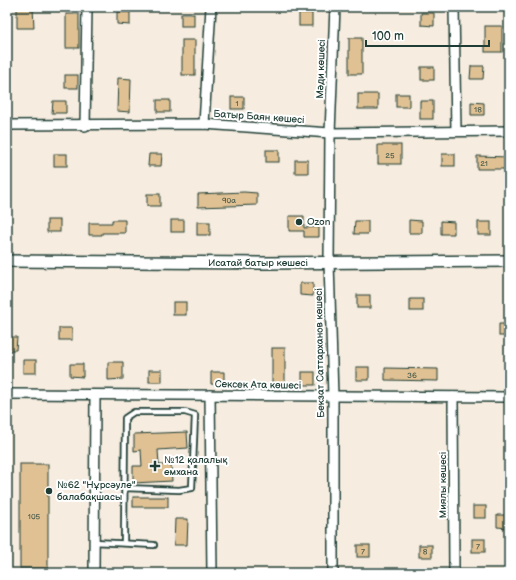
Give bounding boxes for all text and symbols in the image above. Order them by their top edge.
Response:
scale bar [366,22,489,48]
text: 100 m [372,29,404,44]
street label: Мәди көшесі [314,39,328,99]
house number: 1 [235,99,239,108]
house number: 18 [474,105,482,114]
street label: Батыр Баян көшесі [213,108,305,126]
house number: 25 [385,151,395,160]
house number: 21 [480,159,488,168]
house number: 90а [222,196,236,205]
place label: Ozon [307,216,331,228]
marker: Ozon [294,217,304,227]
street label: Исатай батыр көшесі [208,257,308,269]
street label: Бекзат Саттарханов көшесі [313,288,327,418]
house number: 36 [407,371,417,380]
street label: Сексек Ата көшесі [215,378,301,392]
street label: Миялы көшесі [437,452,449,518]
place label: №12 қалалық емхана [164,454,227,478]
marker: №12 қалалық емхана [149,460,161,472]
place label: №62 "Нұрсәуле" балабақшасы [57,479,136,503]
marker: №62 "Нұрсәуле" балабақшасы [44,486,54,496]
house number: 105 [28,512,41,521]
house number: 7 [476,542,480,551]
house number: 7 [361,547,365,556]
house number: 8 [423,547,428,556]

